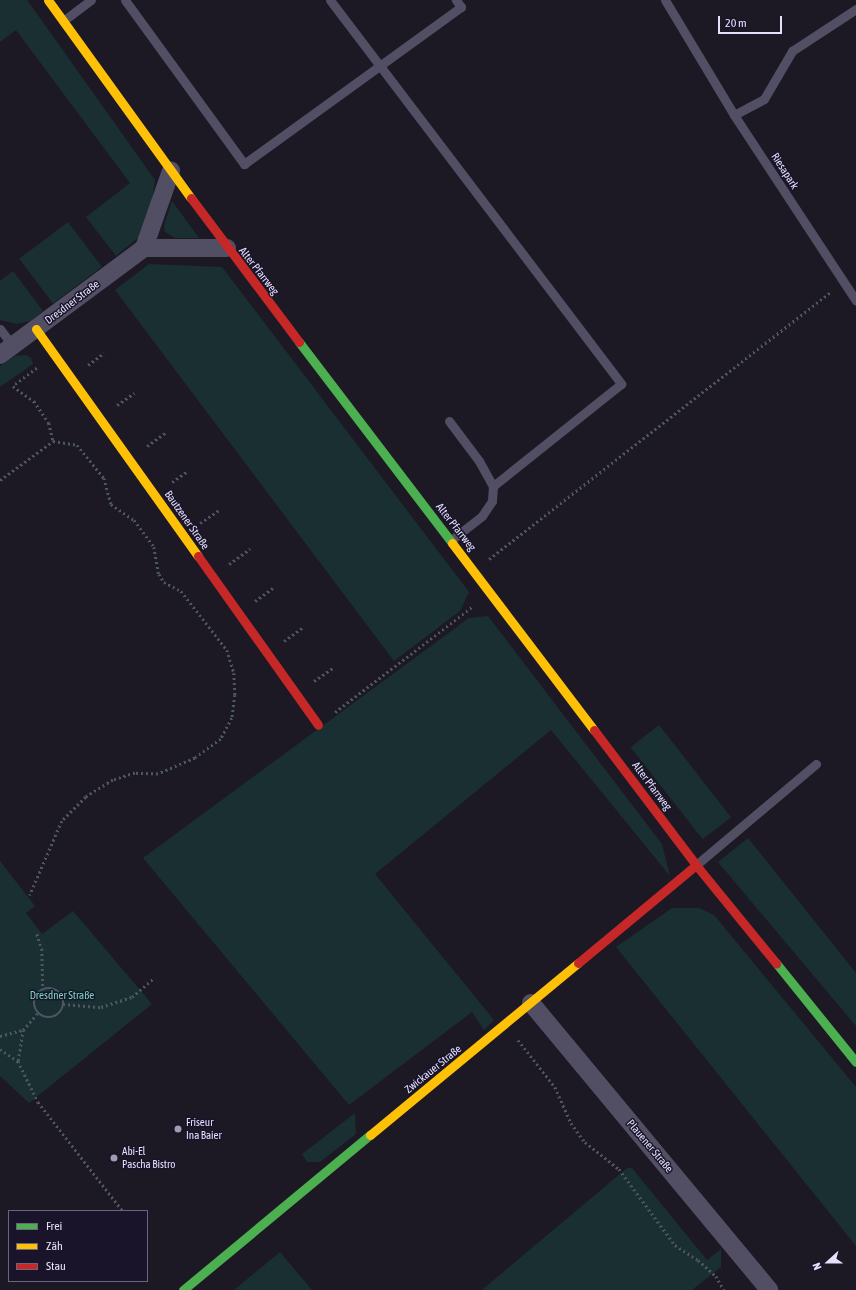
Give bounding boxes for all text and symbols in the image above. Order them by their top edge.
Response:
scale bar [720,8,784,34]
text: 20 m [725,16,747,30]
street label: Riesapark [768,150,802,192]
street label: Alter Pfarrweg [236,244,282,298]
street label: Dresdner Straße [42,277,102,327]
street label: Bautzener Straße [162,488,212,552]
street label: Alter Pfarrweg [433,500,479,554]
street label: Alter Pfarrweg [629,759,675,813]
park label: Dresdner Straße [30,988,94,1002]
street label: Zwickauer Straße [402,1042,464,1096]
place label: Friseur Ina Baier [186,1116,222,1142]
street label: Plauener Straße [624,1117,676,1175]
marker: Friseur Ina Baier [173,1124,183,1134]
place label: Abi-El Pascha Bistro [122,1145,175,1171]
marker: Abi-El Pascha Bistro [109,1153,119,1163]
legend [8,1210,148,1282]
text: Frei [46,1219,62,1233]
text: Zäh [46,1239,63,1253]
north arrow [808,1242,848,1282]
text: Stau [46,1259,66,1273]
text: N [810,1261,824,1271]

